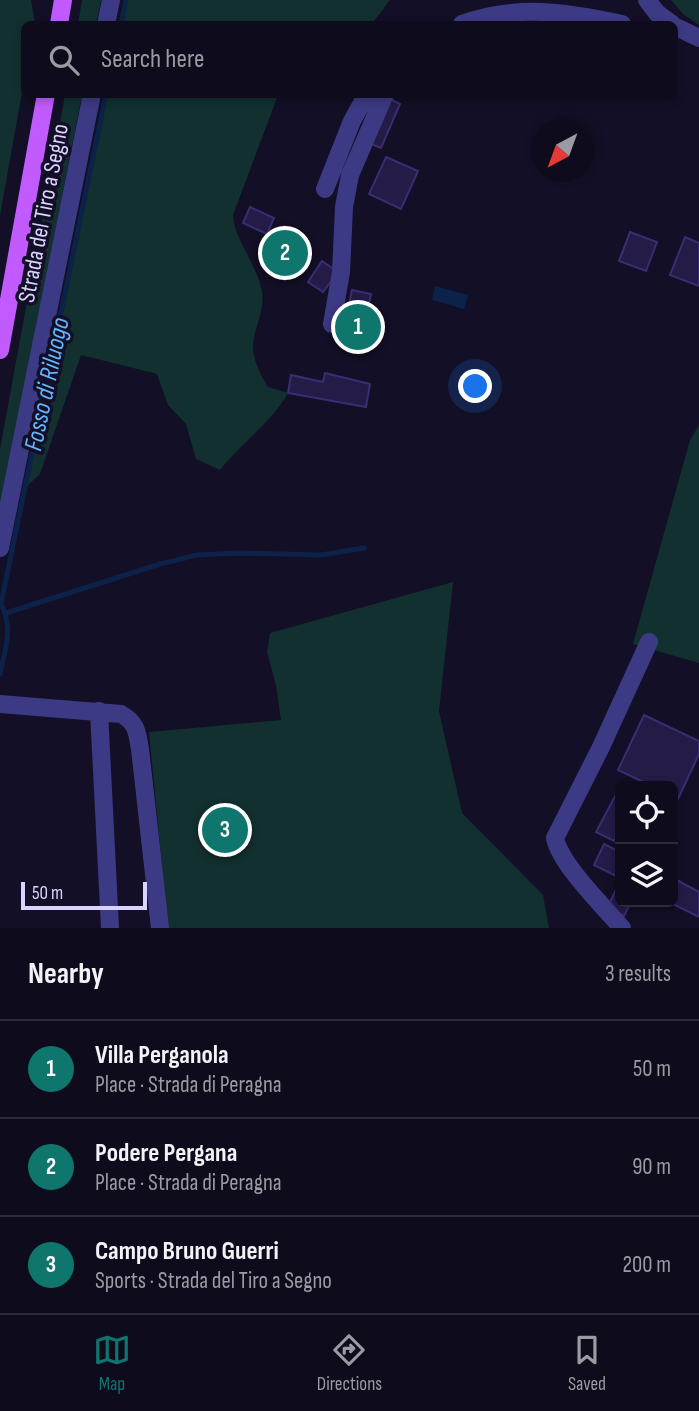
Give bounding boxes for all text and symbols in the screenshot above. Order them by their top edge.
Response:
search box [21,21,678,98]
icon: search [45,41,83,79]
text: Search here [101,44,204,75]
north arrow [531,119,594,182]
street label: Strada del Tiro a Segno [12,121,75,305]
pin: 2 [262,227,308,279]
pin: 1 [335,301,381,353]
water label: Fosso di Riluogo [18,314,77,454]
your location [458,369,492,403]
map controls [615,781,678,907]
button: locate [615,781,678,844]
pin: 3 [202,804,248,856]
button: layers [615,844,678,907]
scale bar [21,879,147,911]
text: 50 m [32,882,63,905]
text: Nearby [28,956,104,992]
text: 3 results [605,960,671,988]
text: Villa Perganola [95,1040,229,1071]
text: 1 [46,1055,56,1083]
text: 50 m [633,1055,671,1083]
text: Place · Strada di Peragna [95,1071,282,1099]
text: Podere Pergana [95,1138,237,1169]
text: 2 [46,1153,56,1181]
text: 90 m [632,1153,671,1181]
text: Place · Strada di Peragna [95,1169,282,1197]
text: Campo Bruno Guerri [95,1236,279,1267]
text: 3 [46,1251,56,1279]
text: 200 m [623,1251,671,1279]
text: Sports · Strada del Tiro a Segno [95,1267,332,1295]
tab: Map [93,1331,131,1396]
tab: Directions [317,1331,382,1396]
tab: Saved [568,1331,606,1396]

